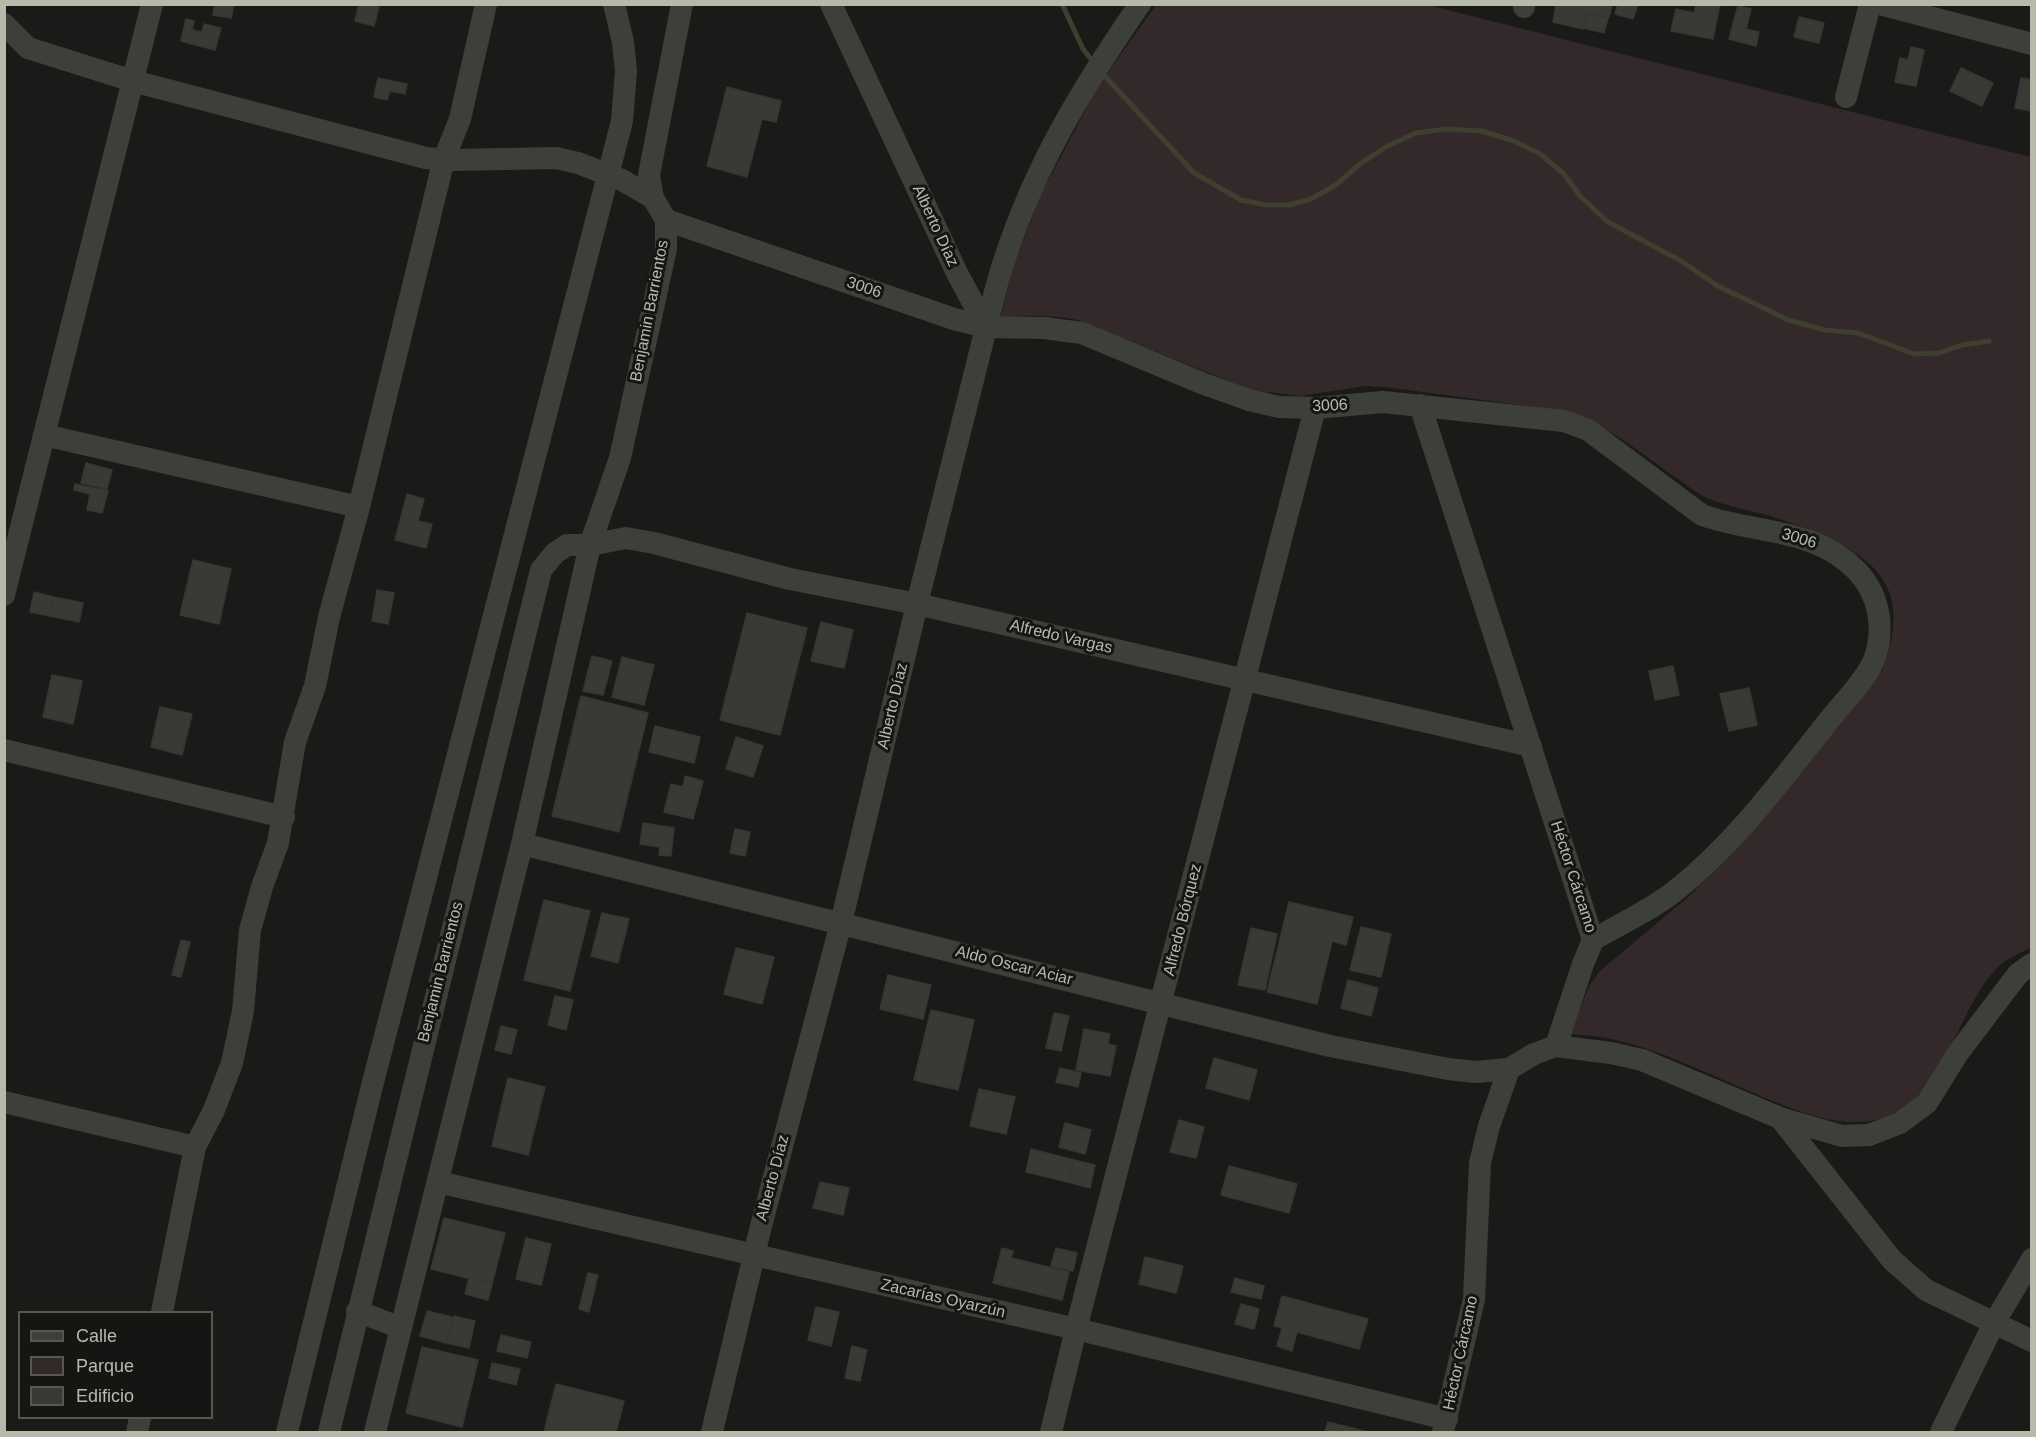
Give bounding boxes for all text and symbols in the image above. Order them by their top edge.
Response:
street label: Alberto Díaz [908,182,962,270]
street label: Benjamin Barrientos [627,238,673,384]
street label: 3006 [844,273,884,303]
street label: 3006 [1312,395,1348,417]
street label: 3006 [1779,525,1819,553]
street label: Alfredo Vargas [1008,616,1114,658]
street label: Alberto Díaz [874,661,912,751]
street label: Héctor Cárcamo [1546,819,1600,935]
street label: Alfredo Bórquez [1160,862,1206,978]
street label: Benjamin Barrientos [414,900,468,1044]
street label: Aldo Oscar Aciar [953,942,1075,990]
street label: Alberto Díaz [752,1133,794,1223]
street label: Zacarías Oyarzún [879,1275,1007,1323]
street label: Héctor Cárcamo [1440,1294,1482,1412]
legend [18,1311,213,1419]
text: Calle [76,1326,117,1346]
text: Parque [76,1356,134,1376]
text: Edificio [76,1386,134,1406]

